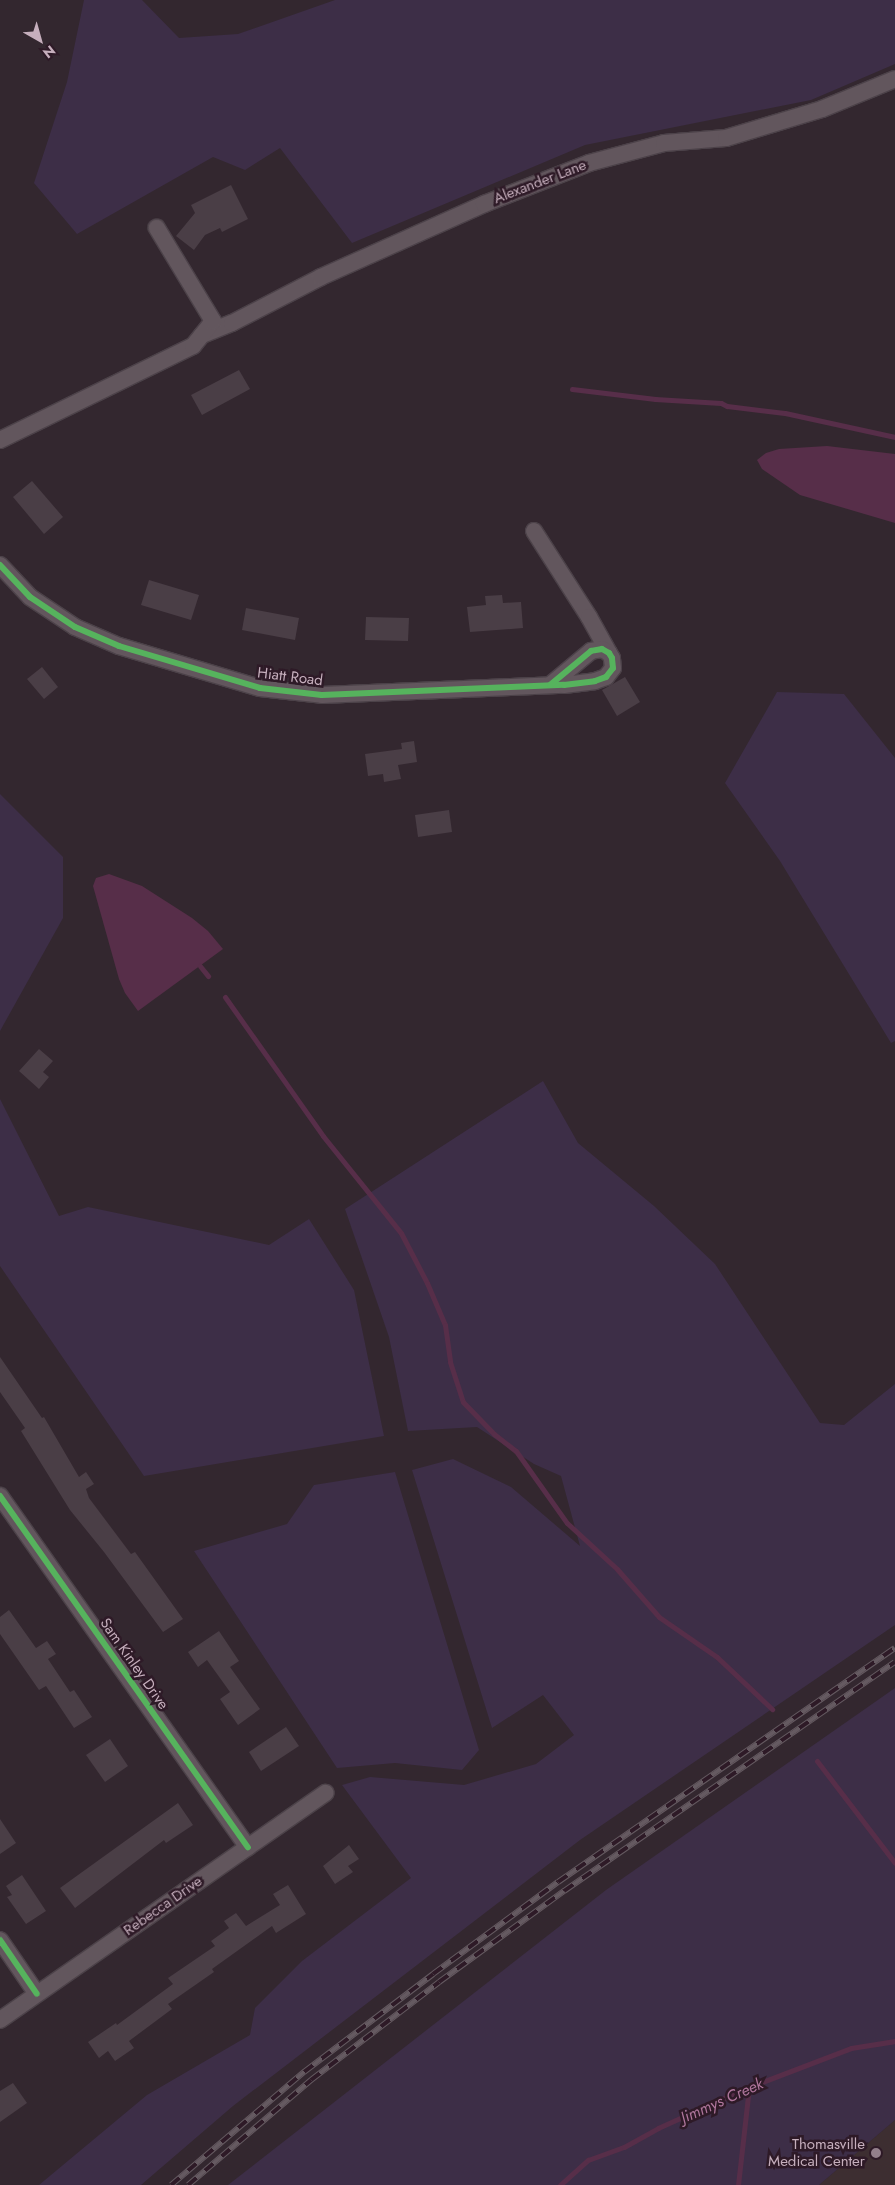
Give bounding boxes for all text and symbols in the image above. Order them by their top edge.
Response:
north arrow [15,15,65,65]
text: N [39,41,60,63]
street label: Alexander Lane [491,156,589,208]
street label: Hiatt Road [256,664,324,690]
street label: Sam Kinley Drive [96,1615,172,1713]
street label: Rebecca Drive [120,1872,206,1940]
water label: Jimmys Creek [678,2074,766,2128]
place label: Thomasville Medical Center [768,2135,865,2170]
marker: Thomasville Medical Center [869,2146,883,2160]

